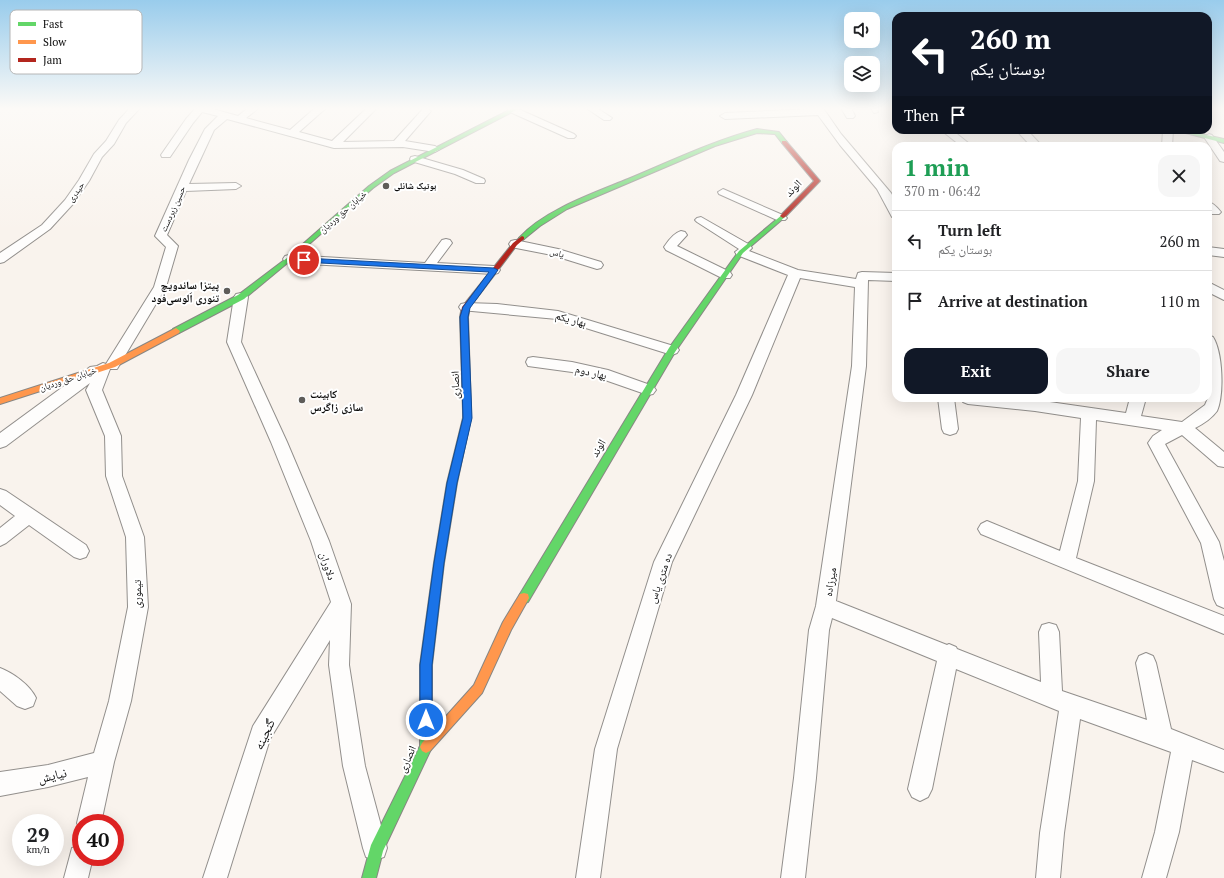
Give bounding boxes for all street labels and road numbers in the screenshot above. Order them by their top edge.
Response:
street label: الوند [782,177,804,199]
street label: حیدری [65,179,87,205]
street label: حسین زبردست [158,184,189,234]
street label: خیابان حق وردیان [317,188,369,236]
street label: یاس [548,245,566,261]
street label: بهار یکم [554,308,588,331]
street label: بهار دوم [574,362,608,382]
street label: خیابان حق وردیان [38,364,98,394]
street label: انصاری [448,371,462,399]
street label: الوند [587,437,609,459]
street label: دلاوران [317,550,339,582]
street label: ده متری یاس [645,551,675,605]
street label: میرزاده [821,566,839,598]
street label: تیموری [130,579,144,608]
street label: گنجینه [249,715,279,752]
street label: انصاری [395,743,419,775]
street label: نیایش [36,763,68,787]

